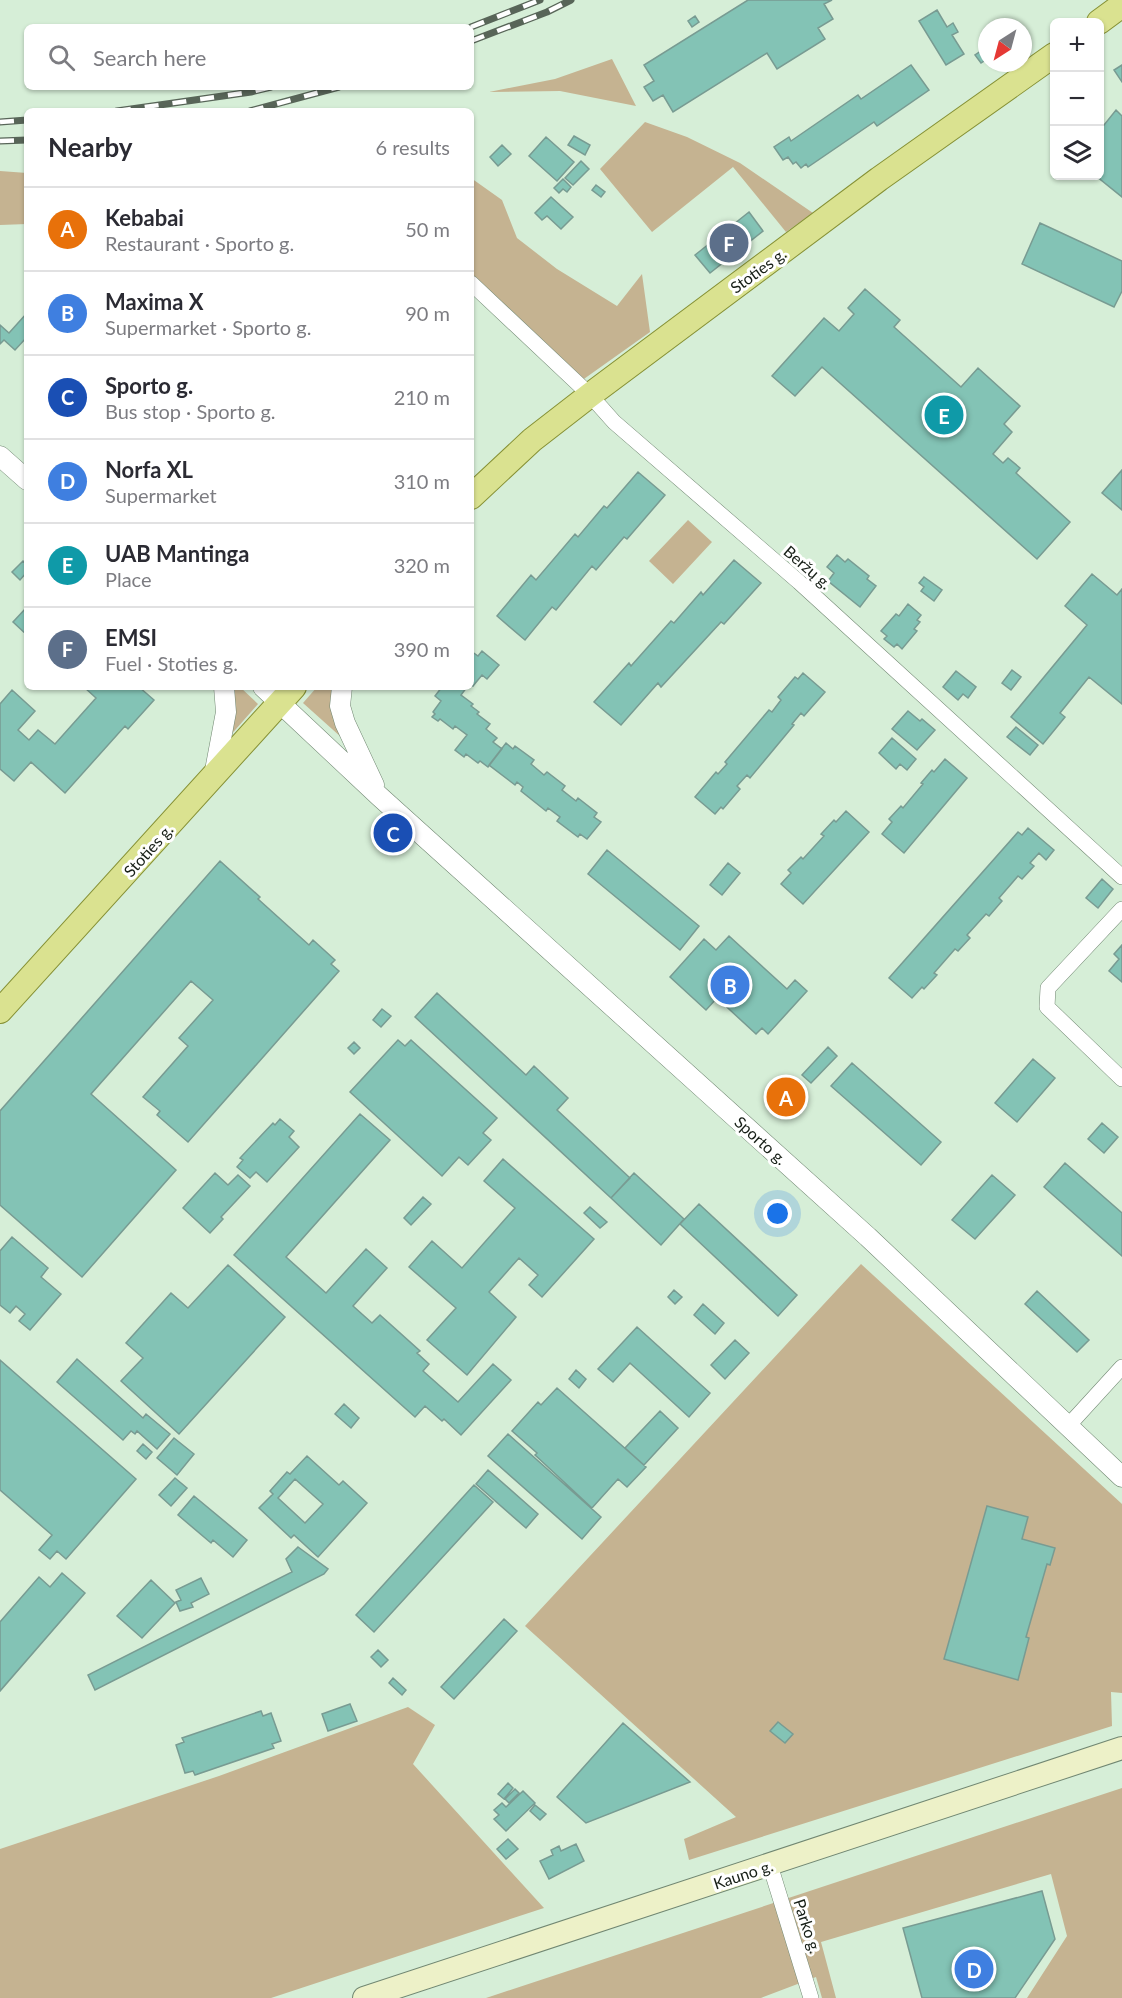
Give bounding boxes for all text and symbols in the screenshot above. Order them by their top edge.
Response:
north arrow [978,18,1032,72]
map controls [1050,18,1104,180]
button: + [1050,18,1104,72]
search box [24,24,474,90]
icon: search [45,41,78,74]
text: Search here [93,44,206,71]
button: − [1050,72,1104,126]
button: layers [1050,126,1104,180]
text: Nearby [48,131,133,163]
text: 6 results [375,135,450,159]
text: Kebabai [105,204,184,231]
text: A [61,217,74,241]
text: 50 m [405,217,450,241]
pin: F [710,220,748,266]
text: Restaurant · Sporto g. [105,231,294,255]
street label: Stoties g. [726,243,790,297]
text: Maxima X [105,288,203,315]
text: B [61,301,74,325]
text: 90 m [405,301,450,325]
text: Supermarket · Sporto g. [105,315,311,339]
text: Sporto g. [105,372,193,399]
text: C [61,385,74,409]
text: 210 m [394,385,450,409]
pin: E [924,392,964,438]
text: Bus stop · Sporto g. [105,399,276,423]
text: Norfa XL [105,456,193,483]
text: D [60,469,75,493]
text: 310 m [394,469,450,493]
text: Supermarket [105,483,217,507]
text: UAB Mantinga [105,540,249,567]
street label: Beržų g. [780,541,836,593]
text: E [62,553,73,577]
text: 320 m [394,553,450,577]
text: Place [105,567,152,591]
text: EMSI [105,624,157,651]
text: F [62,637,73,661]
text: 390 m [394,637,450,661]
text: Fuel · Stoties g. [105,651,238,675]
pin: C [374,810,412,856]
street label: Stoties g. [119,820,177,880]
pin: B [710,962,750,1008]
pin: A [766,1074,806,1120]
street label: Sporto g. [731,1112,791,1168]
your location [763,1199,792,1228]
street label: Kauno g. [711,1855,775,1893]
street label: Parko g. [790,1896,826,1956]
pin: D [954,1946,994,1992]

